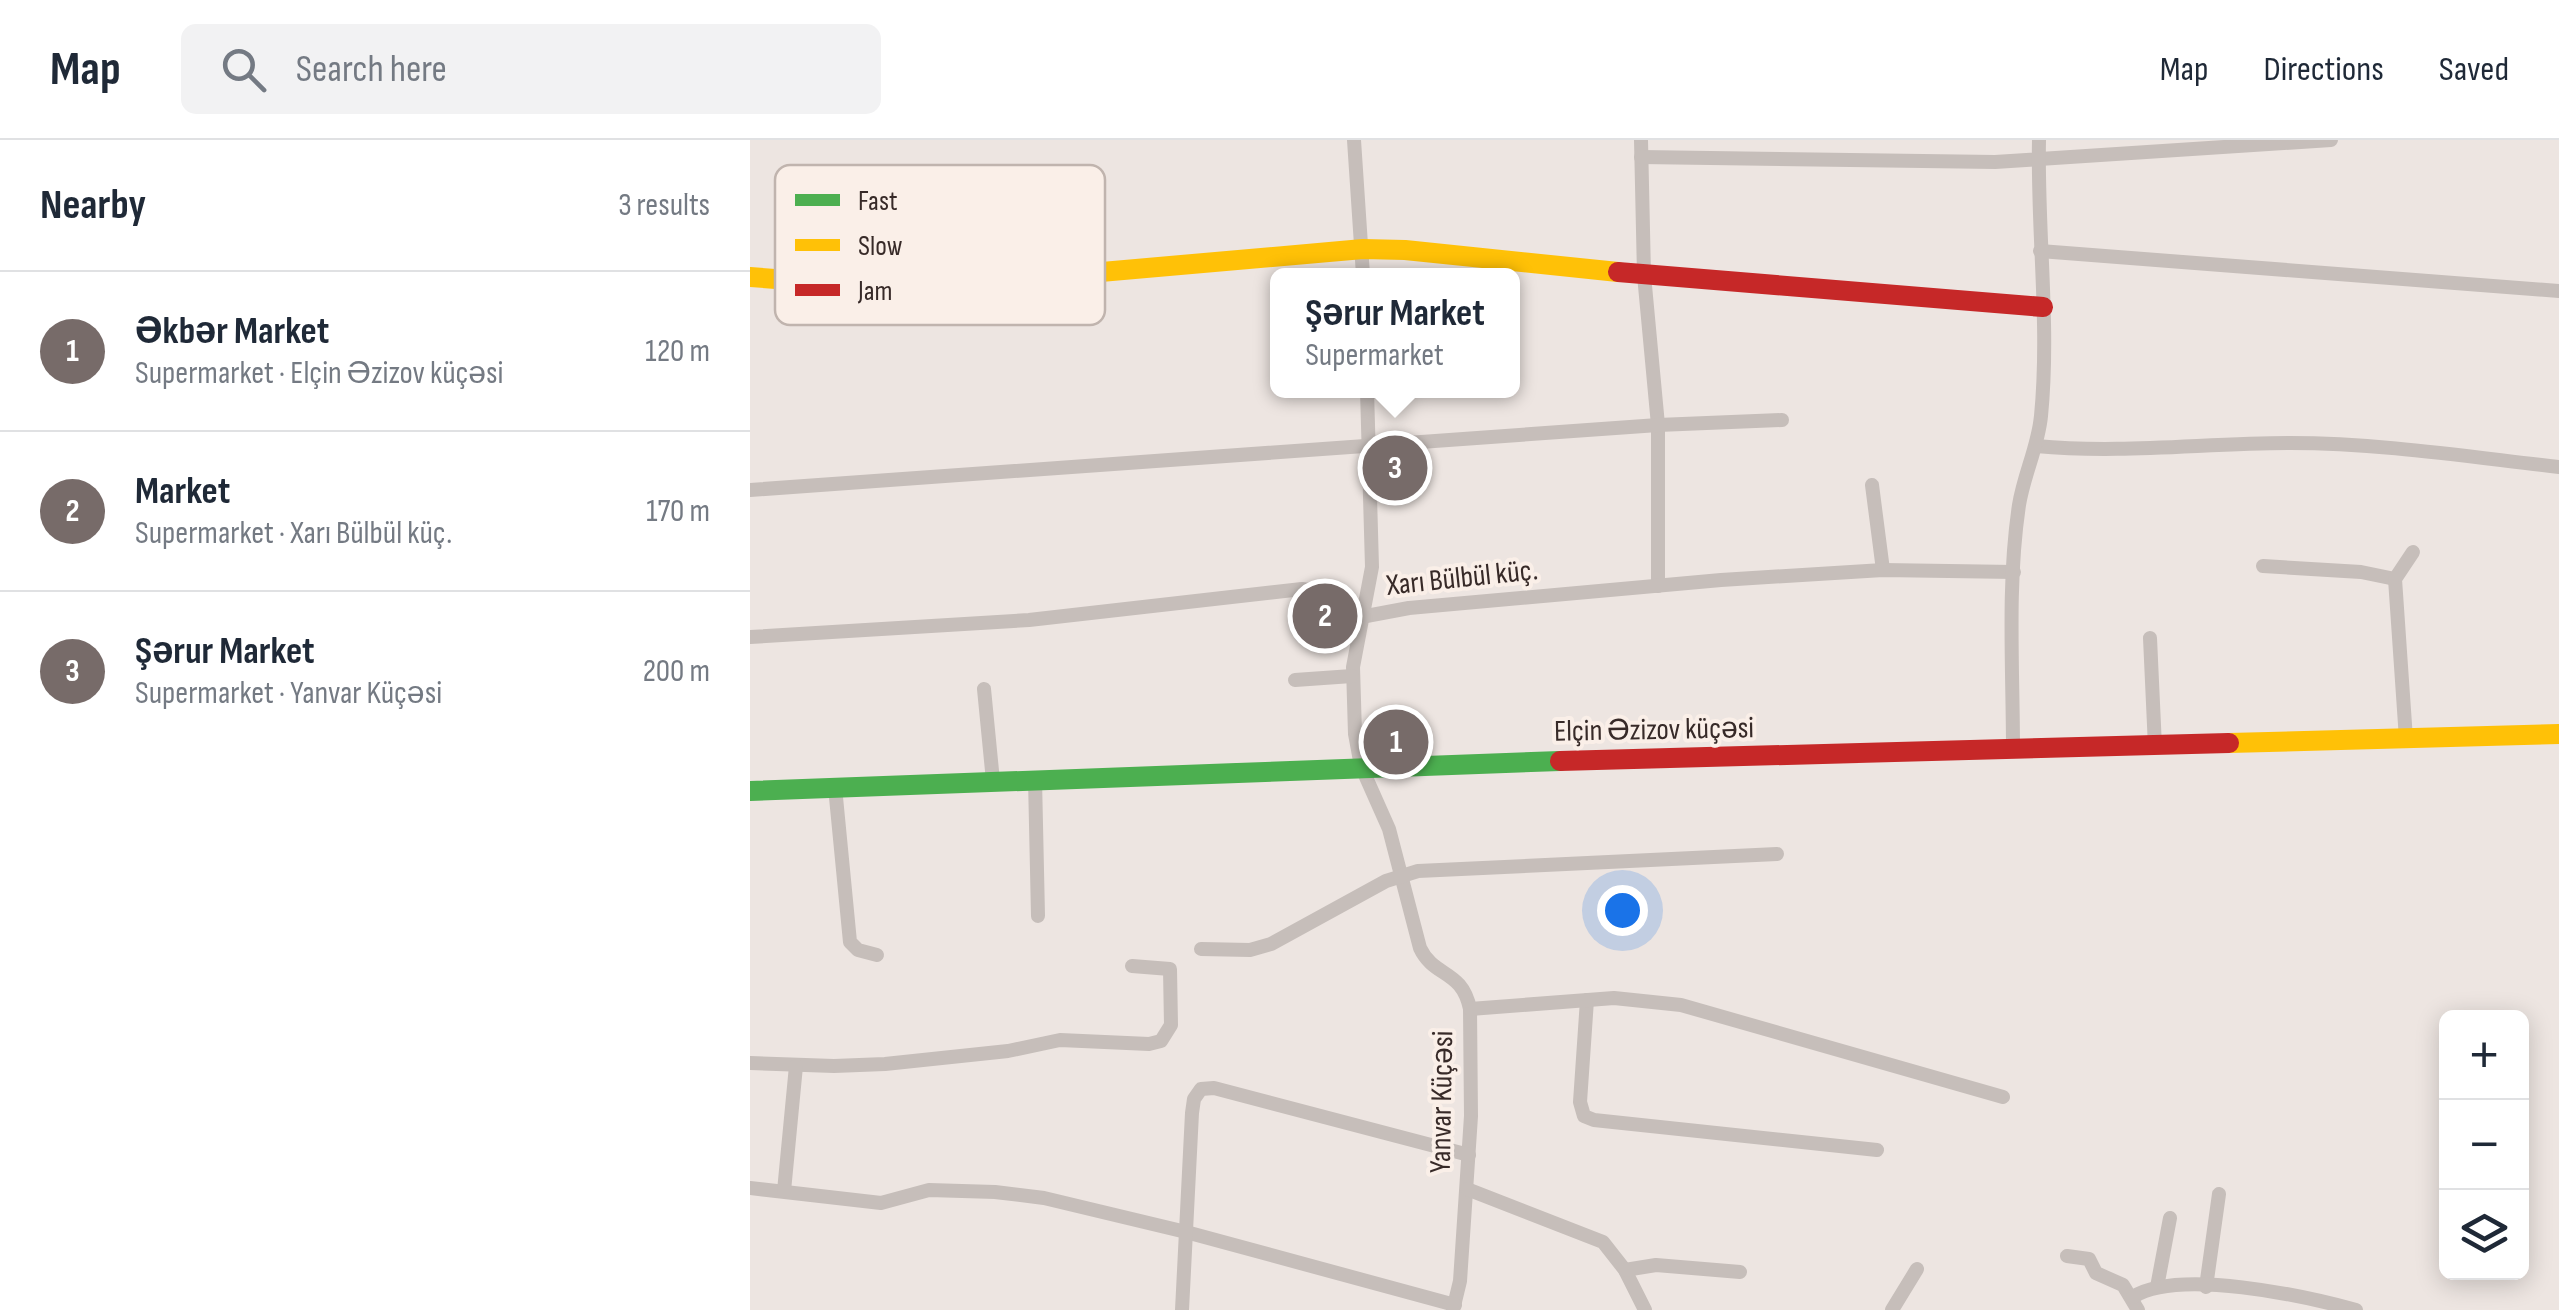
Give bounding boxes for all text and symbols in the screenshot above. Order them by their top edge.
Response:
search box [181,24,881,114]
text: Map [50,41,121,98]
icon: search [216,42,271,97]
text: Search here [296,47,447,92]
text: Map [2160,48,2209,91]
text: Directions [2264,48,2384,91]
text: Saved [2439,48,2509,91]
legend [775,165,1105,325]
text: Nearby [40,180,146,231]
text: Fast [858,185,897,218]
text: 3 results [618,186,710,225]
text: Slow [858,230,903,263]
popup [1270,268,1520,398]
text: Jam [857,275,893,308]
text: Şərur Market [1305,291,1485,336]
text: Əkbər Market [135,309,329,354]
text: 1 [66,332,79,371]
text: 120 m [645,332,710,371]
text: Supermarket [1305,336,1444,375]
text: Supermarket · Elçin Əzizov küçəsi [135,354,504,393]
pin: 3 [1362,430,1428,506]
text: Market [135,469,230,514]
text: 2 [65,492,80,531]
text: 170 m [646,492,710,531]
text: Supermarket · Xarı Bülbül küç. [135,514,452,553]
street label: Xarı Bülbül küç. [1384,552,1540,604]
pin: 2 [1292,578,1358,654]
text: Şərur Market [135,629,315,674]
text: 3 [65,652,80,691]
text: 200 m [643,652,710,691]
text: Supermarket · Yanvar Küçəsi [135,674,442,713]
pin: 1 [1364,704,1428,780]
street label: Elçin Əzizov küçəsi [1554,710,1754,750]
your location [1597,885,1648,936]
map controls [2439,1010,2529,1280]
button: + [2439,1010,2529,1100]
street label: Yanvar Küçəsi [1423,1031,1461,1174]
button: − [2439,1100,2529,1190]
button: layers [2439,1190,2529,1280]

